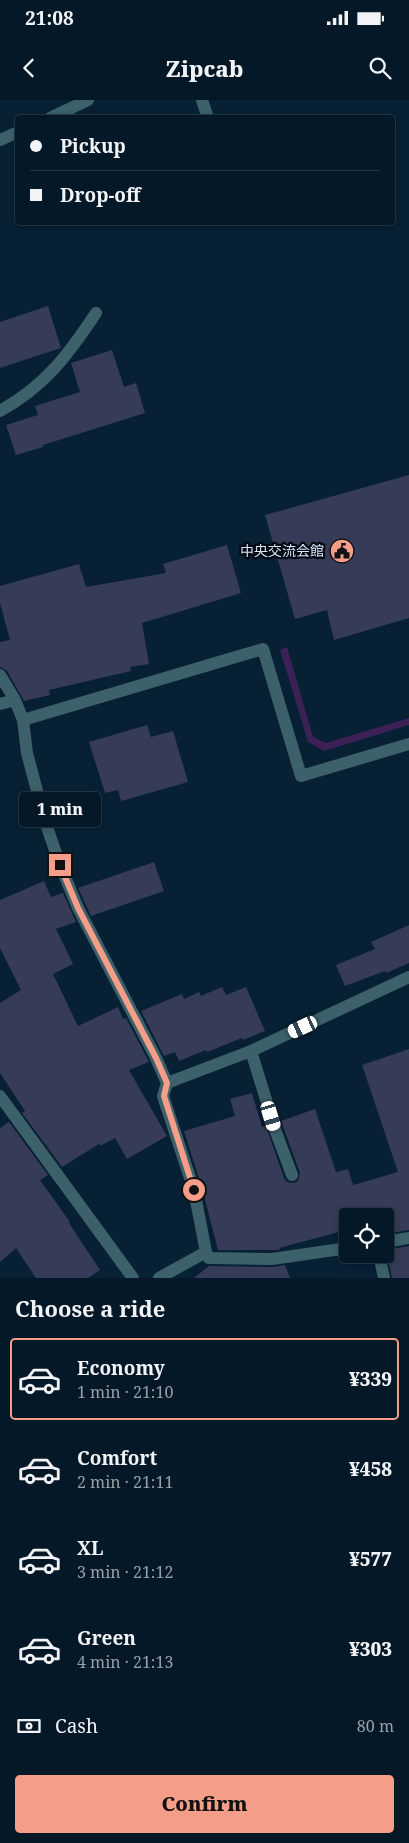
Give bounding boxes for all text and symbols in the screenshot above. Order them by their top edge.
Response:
text: 21:08 [25,5,74,31]
text: Zipcab [166,53,243,83]
icon: back [15,54,43,82]
icon: search [366,54,394,82]
text: Pickup [60,133,126,159]
text: Drop-off [60,182,140,208]
public building icon: 中央交流会館 [329,538,355,564]
place label: 中央交流会館 [240,541,324,560]
callout: 1 min [19,792,101,828]
text: 1 min [37,798,83,820]
route end [49,854,71,876]
car [286,1014,319,1040]
car [259,1099,282,1133]
route start [183,1179,205,1201]
map controls [339,1208,394,1263]
button: locate [339,1208,394,1263]
text: Choose a ride [15,1293,165,1323]
text: Economy [77,1355,165,1381]
icon: car [17,1357,62,1402]
text: ¥339 [349,1366,392,1392]
text: 1 min · 21:10 [77,1381,173,1403]
text: Comfort [77,1445,157,1471]
icon: car [17,1447,62,1492]
text: ¥458 [349,1456,392,1482]
text: 2 min · 21:11 [77,1471,173,1493]
text: XL [77,1535,103,1561]
icon: car [17,1537,62,1582]
text: ¥577 [349,1546,392,1572]
text: 3 min · 21:12 [77,1561,173,1583]
text: Green [77,1625,136,1651]
icon: car [17,1627,62,1672]
text: ¥303 [349,1636,392,1662]
text: 4 min · 21:13 [77,1651,173,1673]
icon: cash [15,1712,43,1740]
text: Cash [55,1713,98,1739]
text: 80 m [357,1715,394,1737]
button: Confirm [15,1775,394,1833]

